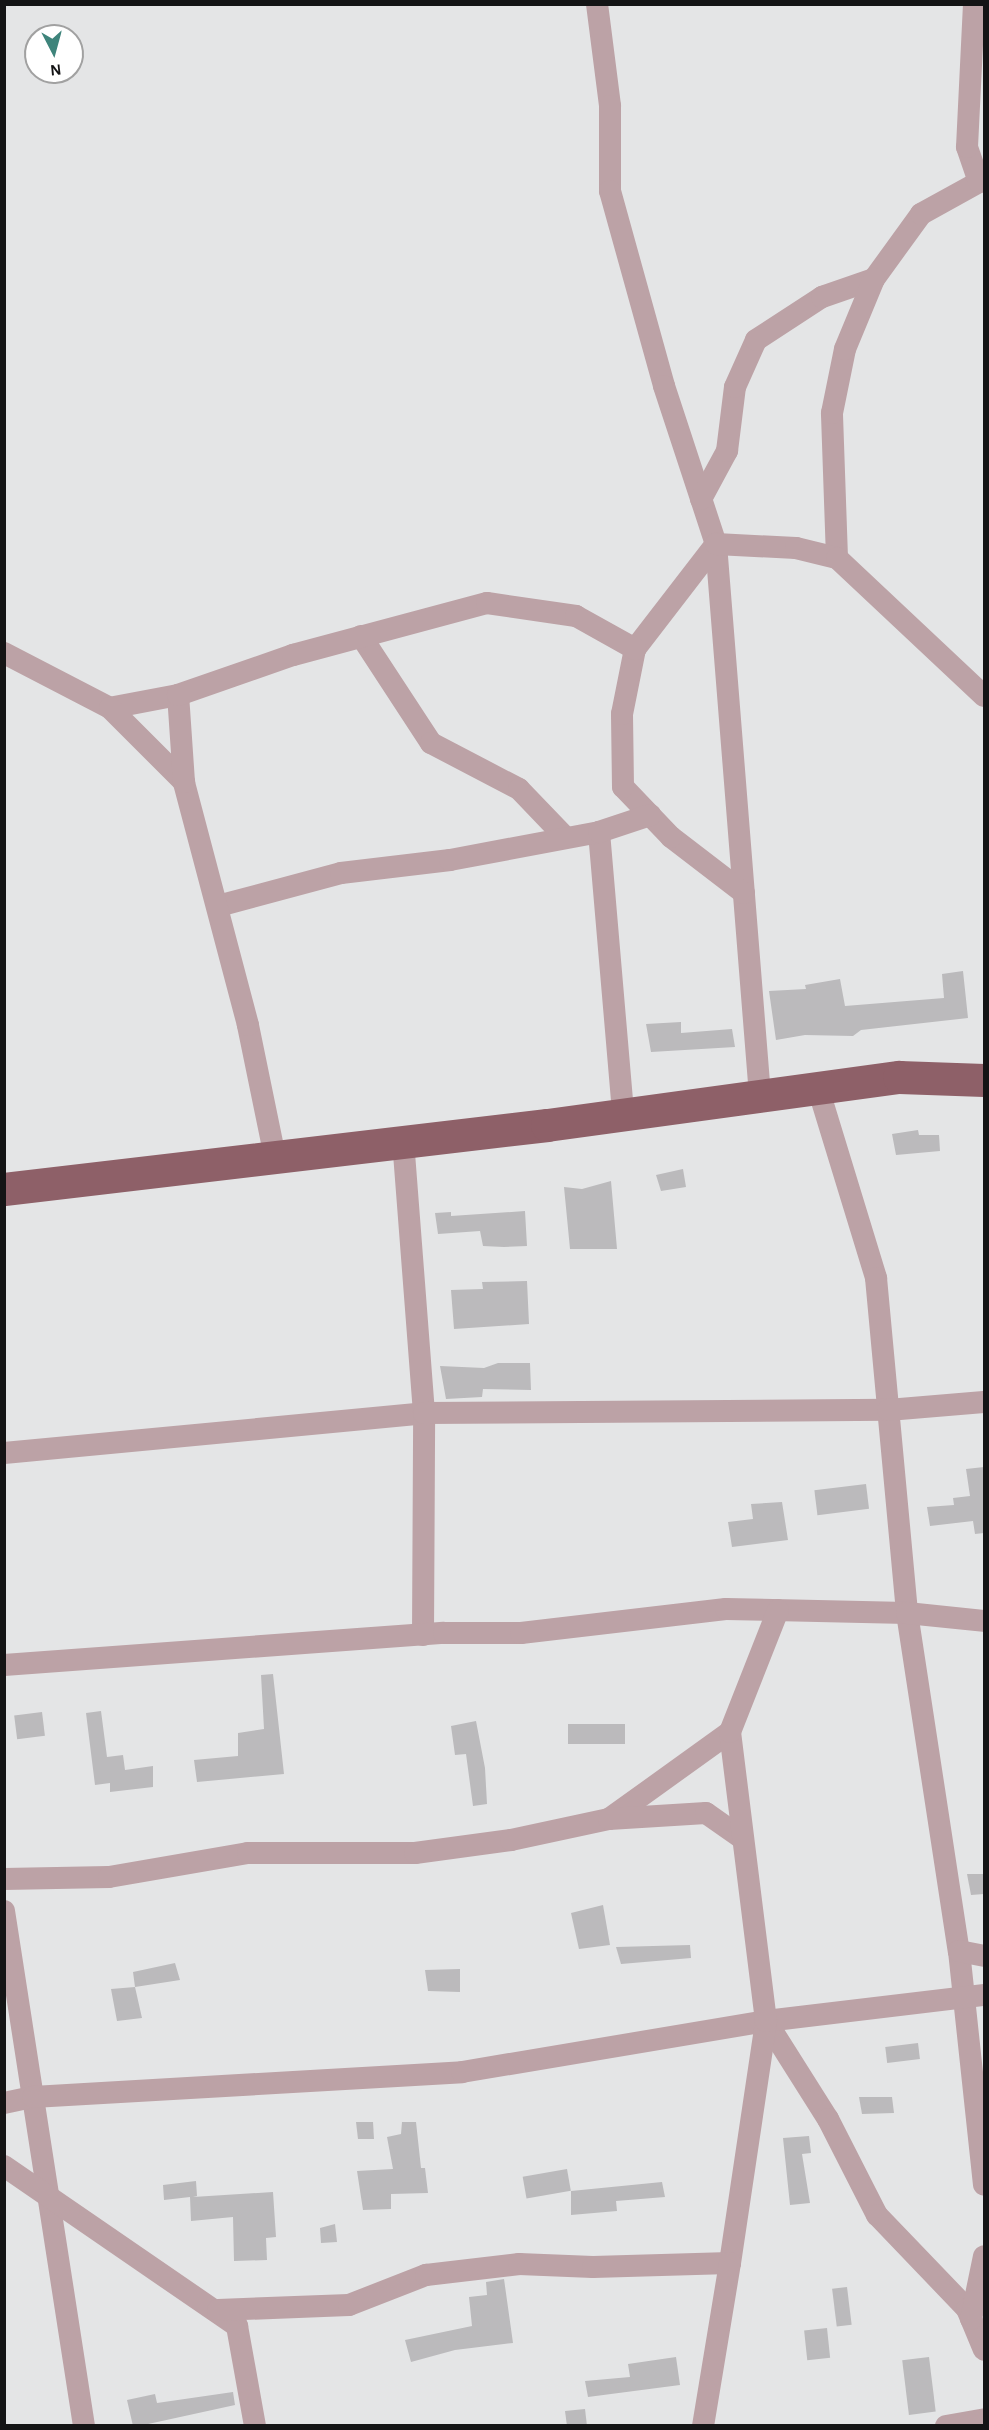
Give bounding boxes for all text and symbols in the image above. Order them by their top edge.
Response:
north arrow [24,24,84,84]
text: N [49,61,62,78]

